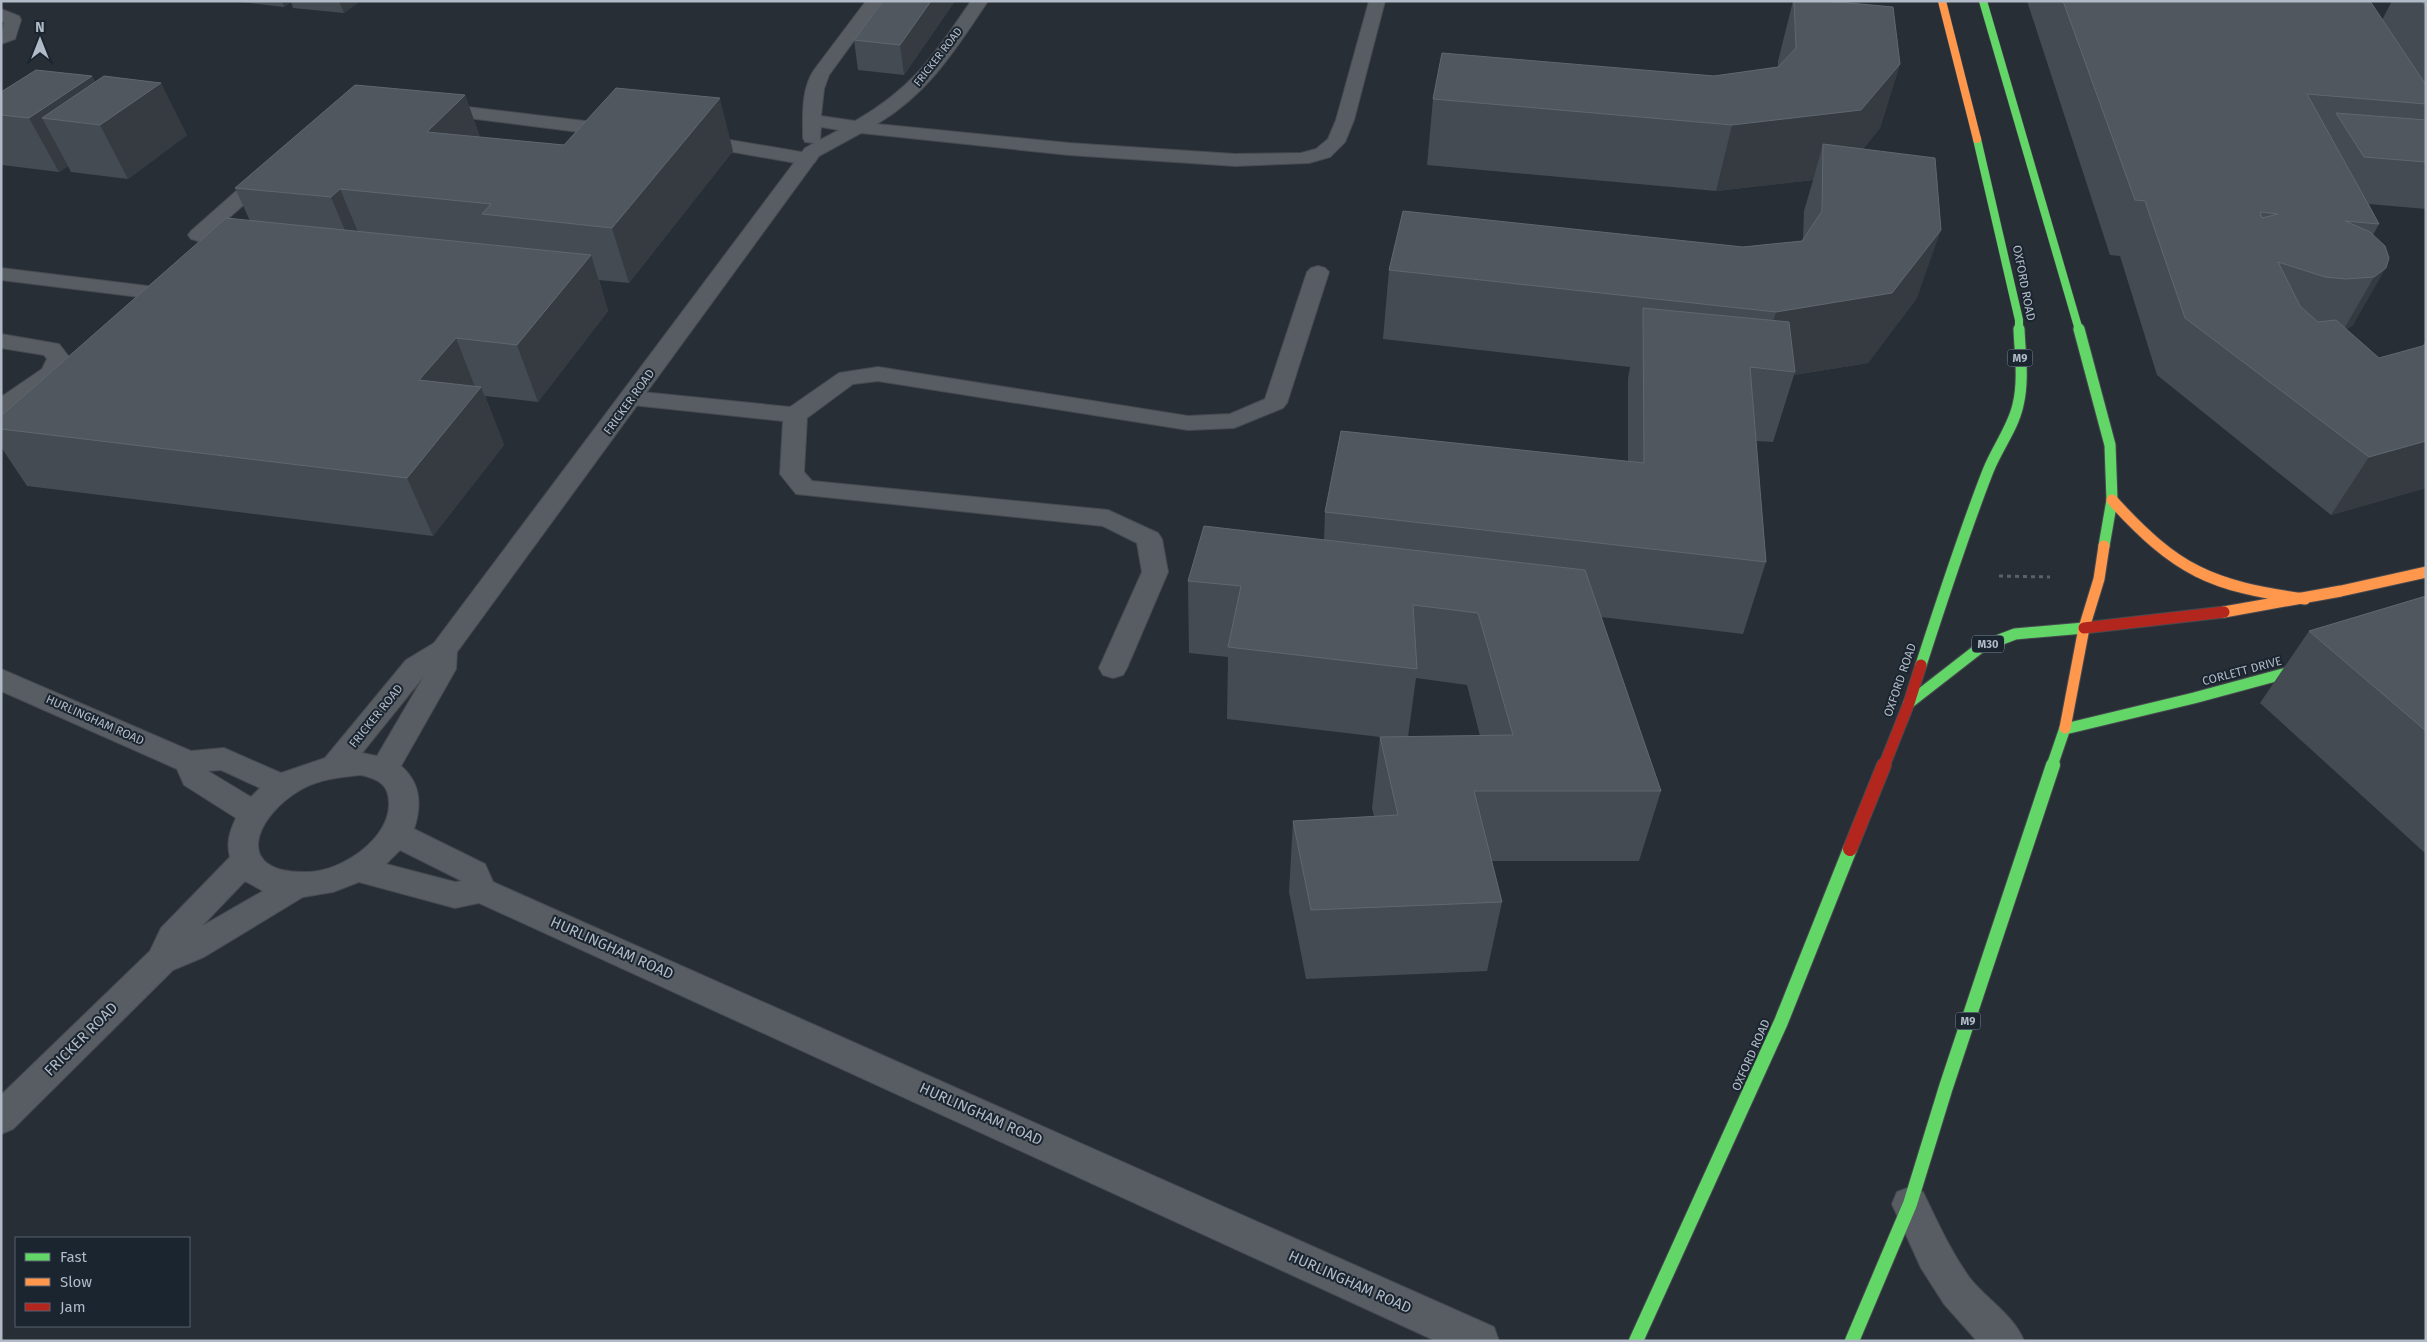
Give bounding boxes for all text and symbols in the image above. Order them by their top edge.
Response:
north arrow [15,15,65,65]
text: N [35,19,45,36]
street label: FRICKER ROAD [911,25,965,89]
street label: OXFORD ROAD [2010,244,2038,322]
road number: M9 [2008,349,2032,366]
street label: FRICKER ROAD [601,366,658,437]
road number: M30 [1972,636,2004,652]
street label: OXFORD ROAD [1881,641,1919,719]
street label: CORLETT DRIVE [2201,654,2283,688]
street label: FRICKER ROAD [346,681,406,750]
street label: HURLINGHAM ROAD [44,692,147,748]
street label: HURLINGHAM ROAD [548,913,676,983]
street label: FRICKER ROAD [40,998,122,1080]
road number: M9 [1956,1012,1980,1030]
street label: OXFORD ROAD [1729,1017,1773,1093]
street label: HURLINGHAM ROAD [917,1079,1045,1149]
legend [15,1237,190,1327]
street label: HURLINGHAM ROAD [1286,1247,1414,1317]
text: Fast [60,1248,87,1266]
text: Slow [60,1273,92,1291]
text: Jam [60,1298,86,1316]

